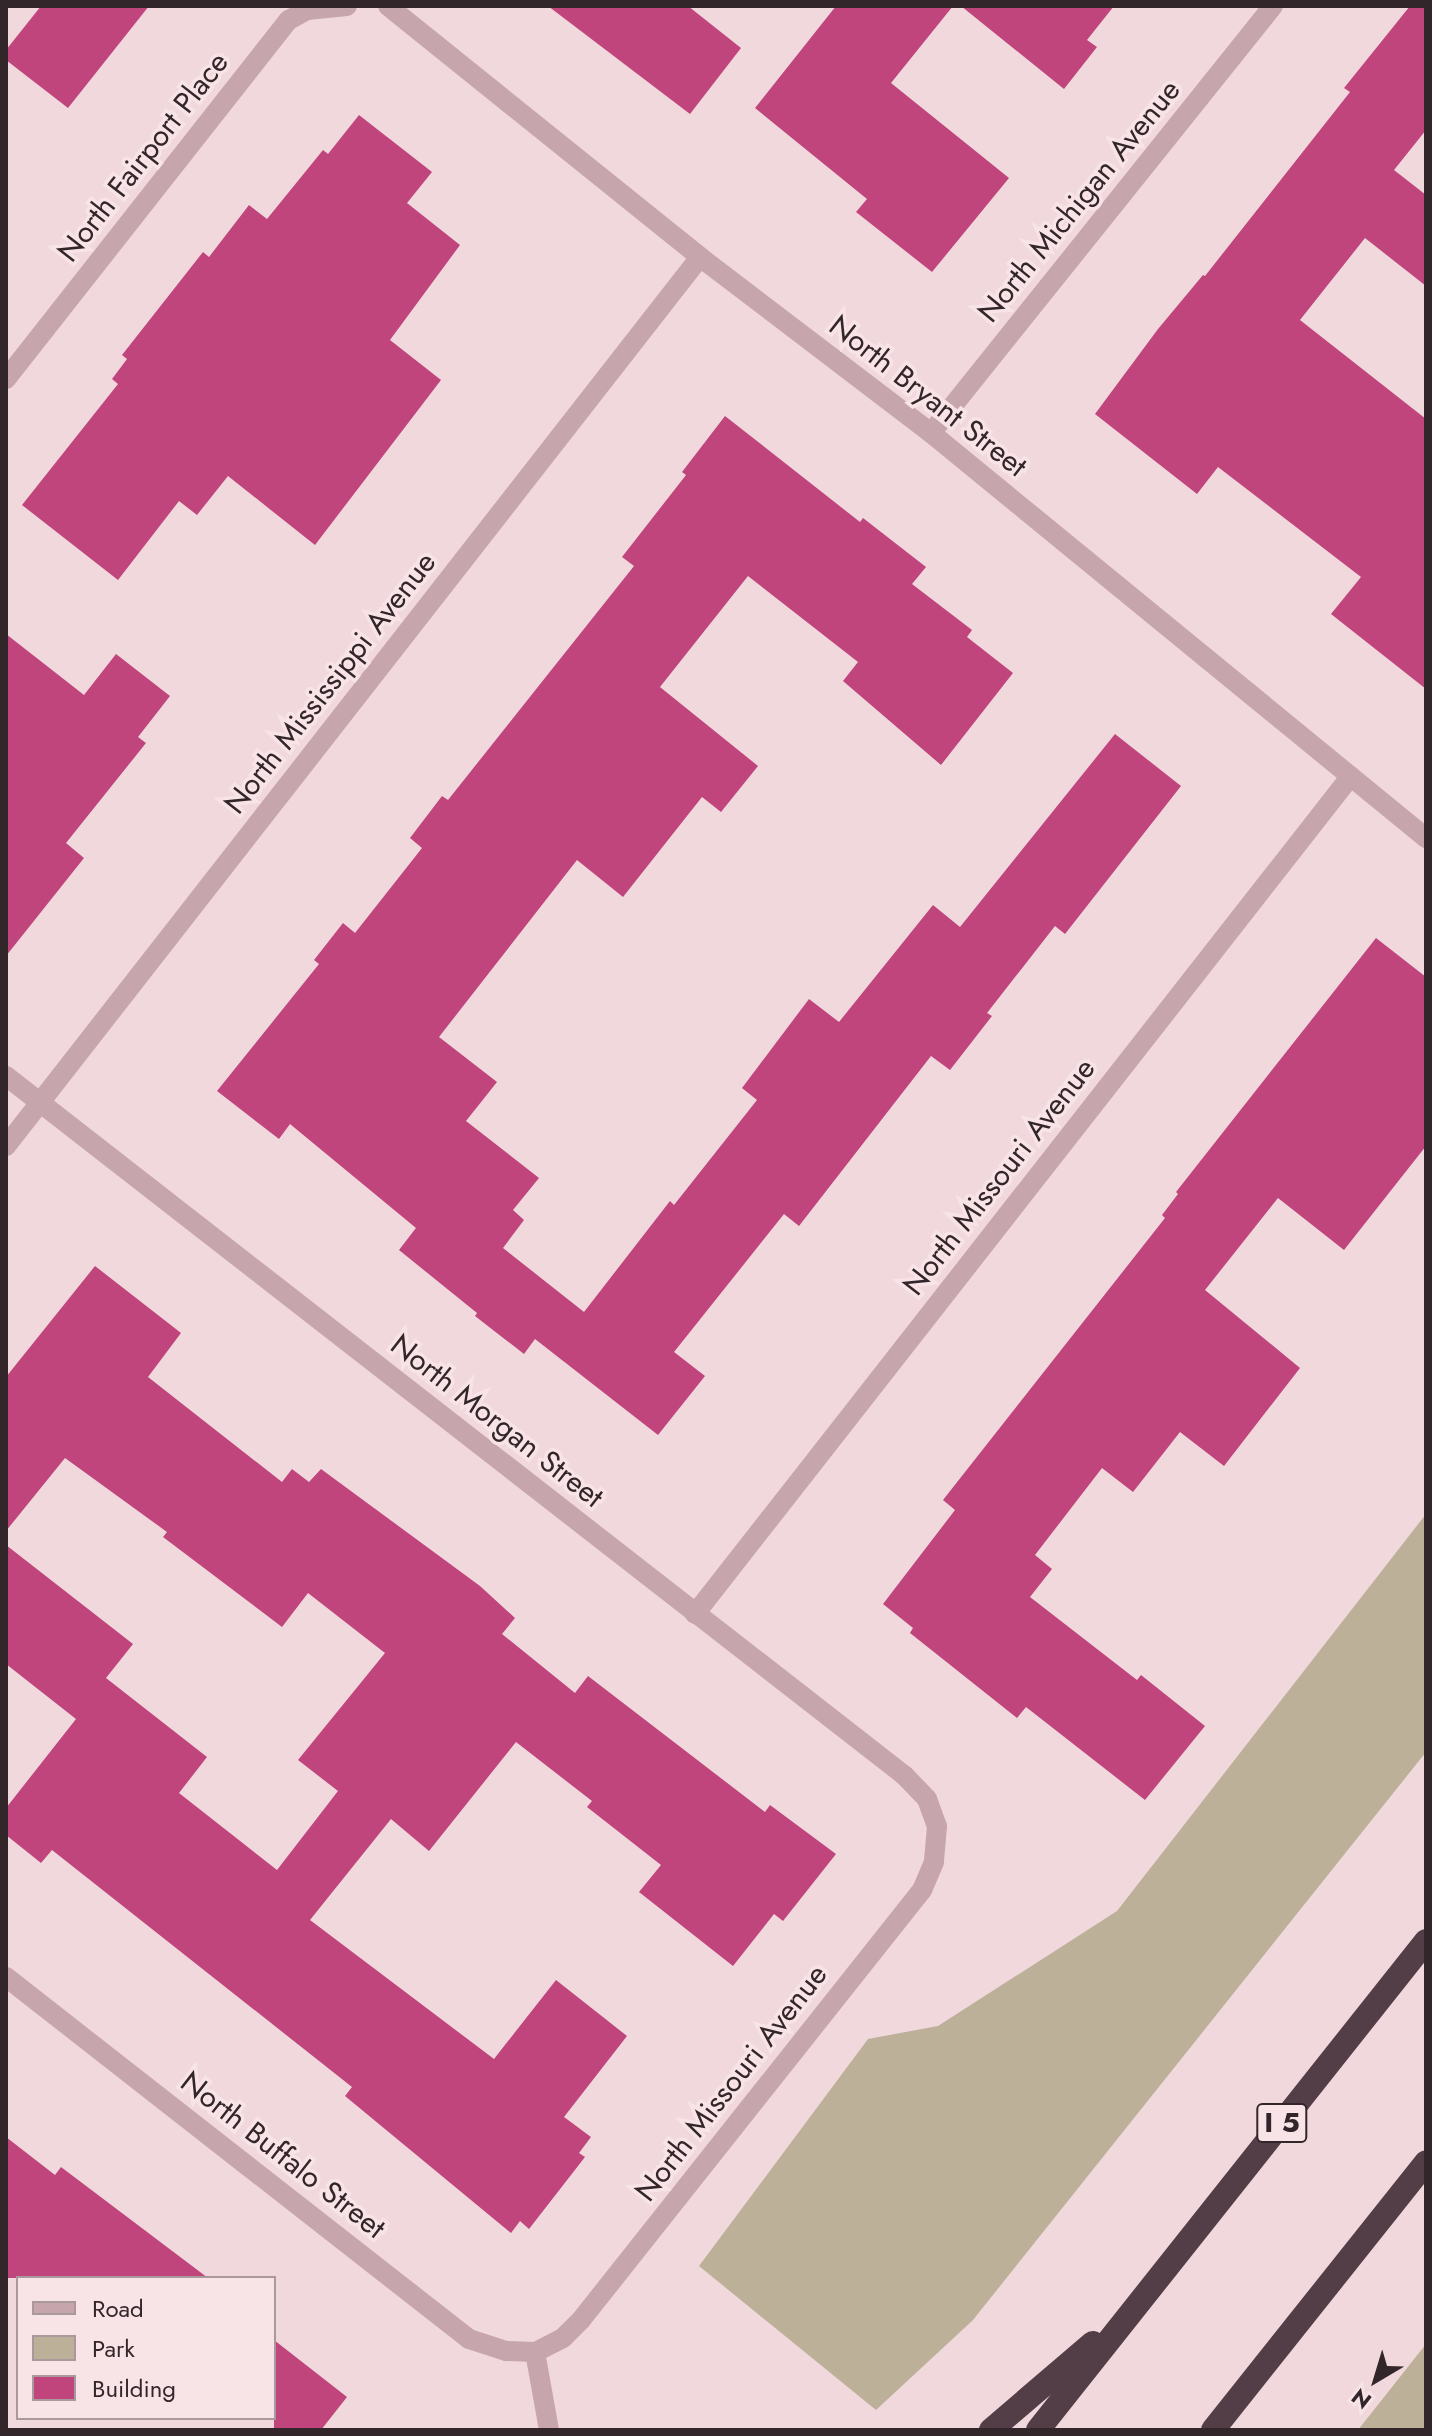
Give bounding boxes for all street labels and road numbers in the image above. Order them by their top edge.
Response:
street label: North Fairport Place [50,45,236,269]
street label: North Michigan Avenue [970,72,1188,330]
street label: North Bryant Street [822,308,1034,484]
street label: North Mississippi Avenue [217,545,443,821]
street label: North Missouri Avenue [895,1051,1103,1303]
street label: North Morgan Street [383,1327,611,1515]
street label: North Missouri Avenue [627,1957,835,2209]
street label: North Buffalo Street [173,2064,393,2246]
road number: I 5 [1256,2099,1308,2147]

